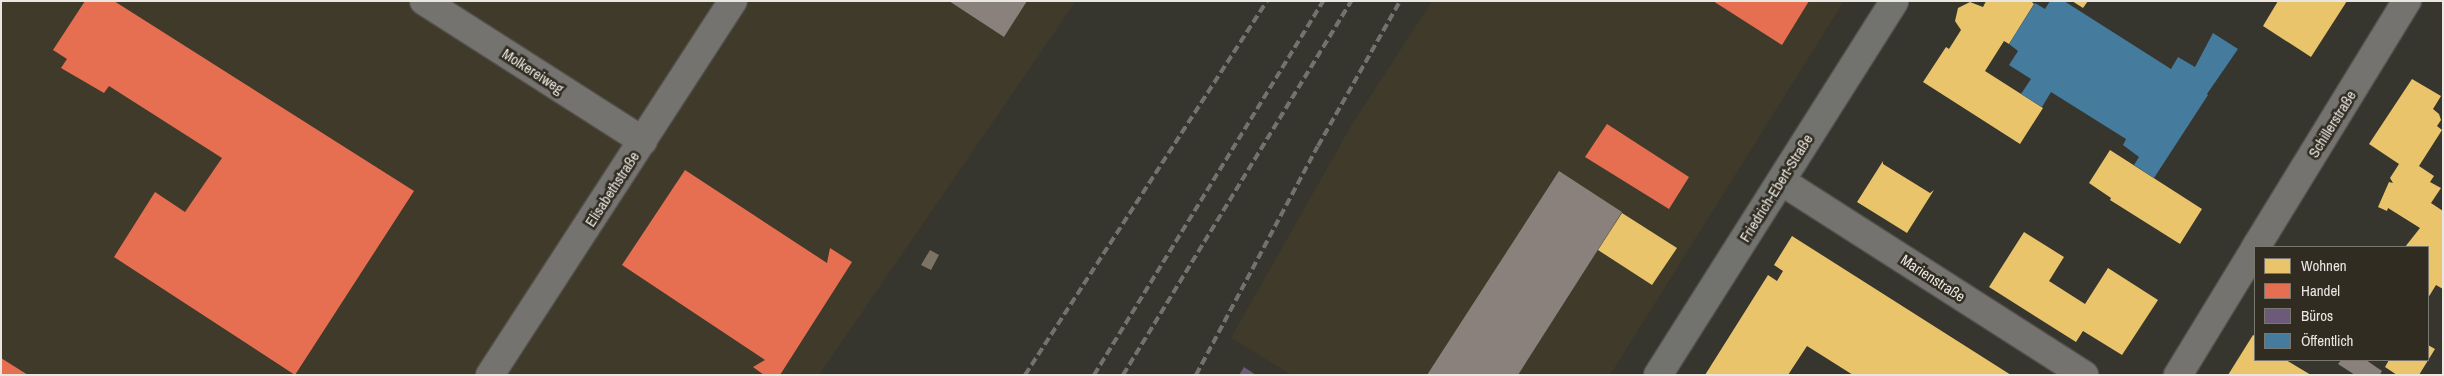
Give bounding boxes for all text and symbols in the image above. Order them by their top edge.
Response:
street label: Molkereiweg [499,44,567,98]
street label: Schillerstraße [2304,87,2360,161]
street label: Friedrich-Ebert-Straße [1736,131,1816,245]
street label: Elisabethstraße [581,148,643,230]
legend [2254,246,2429,361]
street label: Marienstraße [1897,251,1969,305]
text: Wohnen [2301,255,2347,276]
text: Handel [2301,280,2340,301]
text: Büros [2301,305,2333,326]
text: Öffentlich [2301,330,2353,351]

